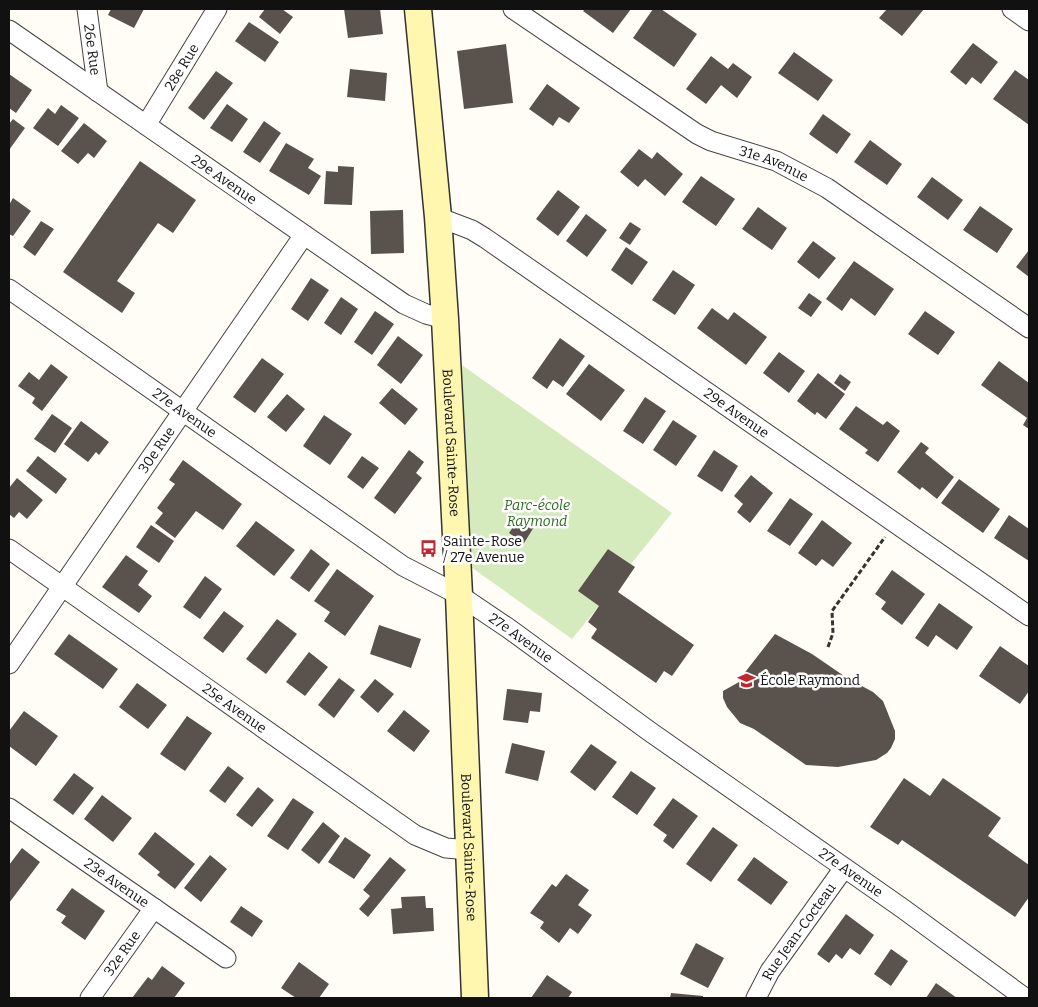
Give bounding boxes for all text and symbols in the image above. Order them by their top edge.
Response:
street label: 26e Rue [80,23,104,76]
street label: 28e Rue [161,41,203,94]
street label: 31e Avenue [737,142,811,186]
street label: 29e Avenue [188,151,260,208]
street label: Boulevard Sainte-Rose [439,368,463,517]
street label: 27e Avenue [149,385,220,441]
street label: 29e Avenue [700,385,772,442]
street label: 30e Rue [135,423,179,477]
park label: Parc-école Raymond [504,497,570,530]
place label: Sainte-Rose / 27e Avenue [443,533,524,566]
bus stop icon: Sainte-Rose / 27e Avenue [419,539,439,559]
street label: 27e Avenue [486,610,556,667]
school or university icon: École Raymond [736,670,756,690]
place label: École Raymond [760,671,860,689]
street label: 25e Avenue [199,680,270,737]
street label: Boulevard Sainte-Rose [457,773,480,922]
street label: 27e Avenue [815,845,886,901]
street label: 23e Avenue [81,855,152,911]
street label: Rue Jean-Cocteau [759,880,840,983]
street label: 32e Rue [100,928,144,979]

